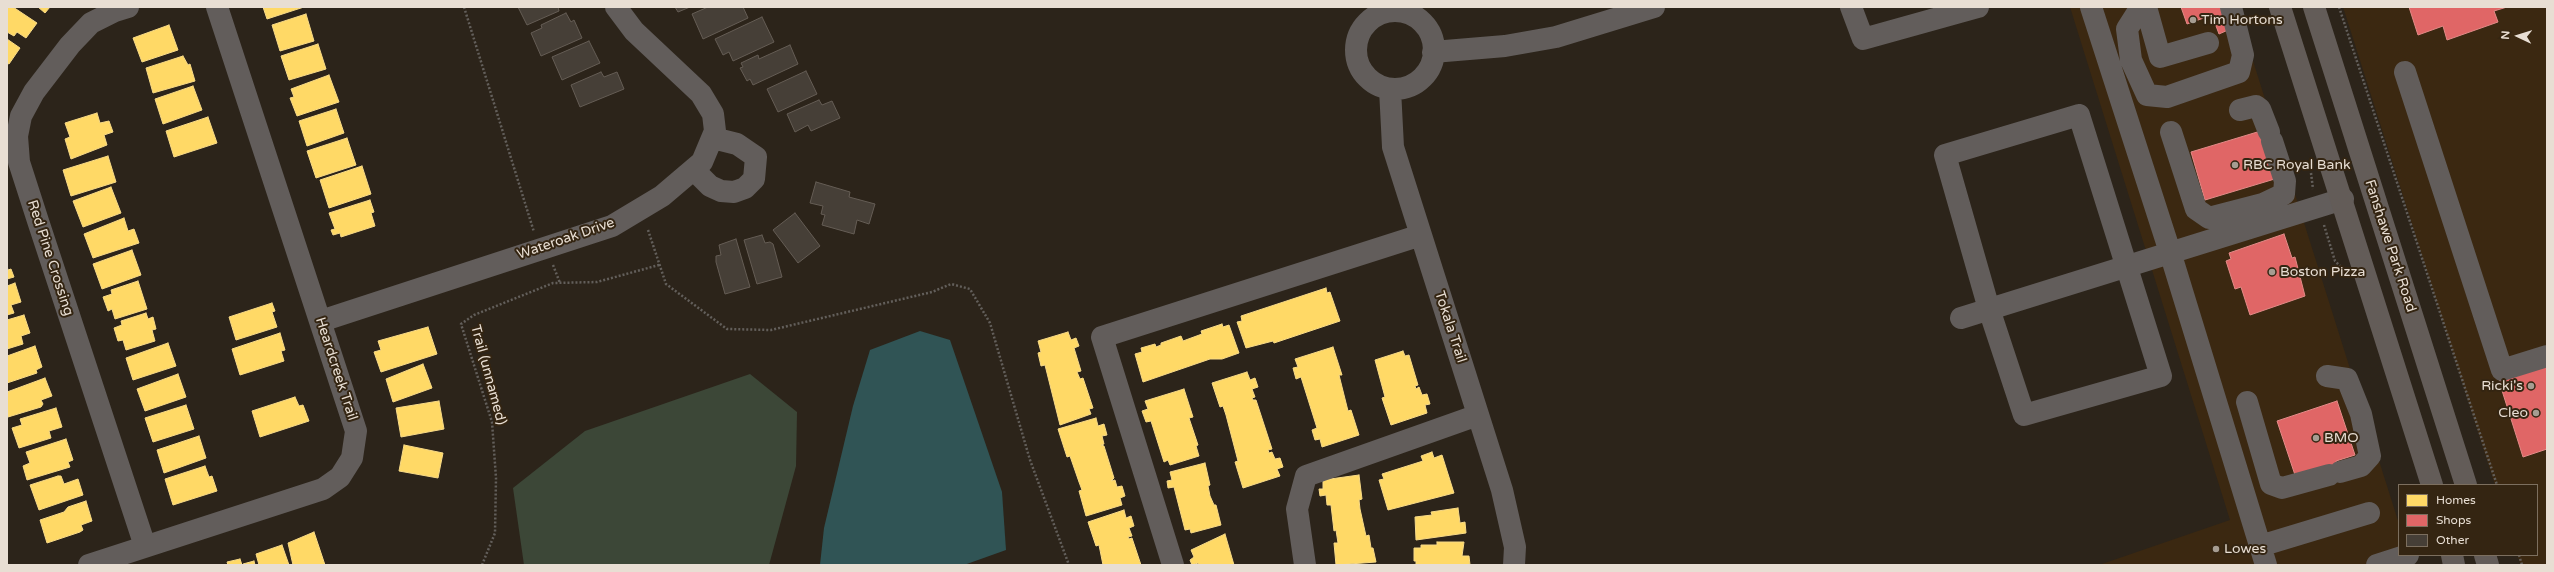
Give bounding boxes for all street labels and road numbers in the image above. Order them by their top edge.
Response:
street label: Fanshawe Park Road [2361,178,2419,314]
street label: Red Pine Crossing [23,198,77,318]
street label: Wateroak Drive [515,214,617,264]
street label: Tokala Trail [1431,289,1469,365]
street label: Heardcreek Trail [311,315,361,423]
street label: Trail (unnamed) [467,323,509,427]

